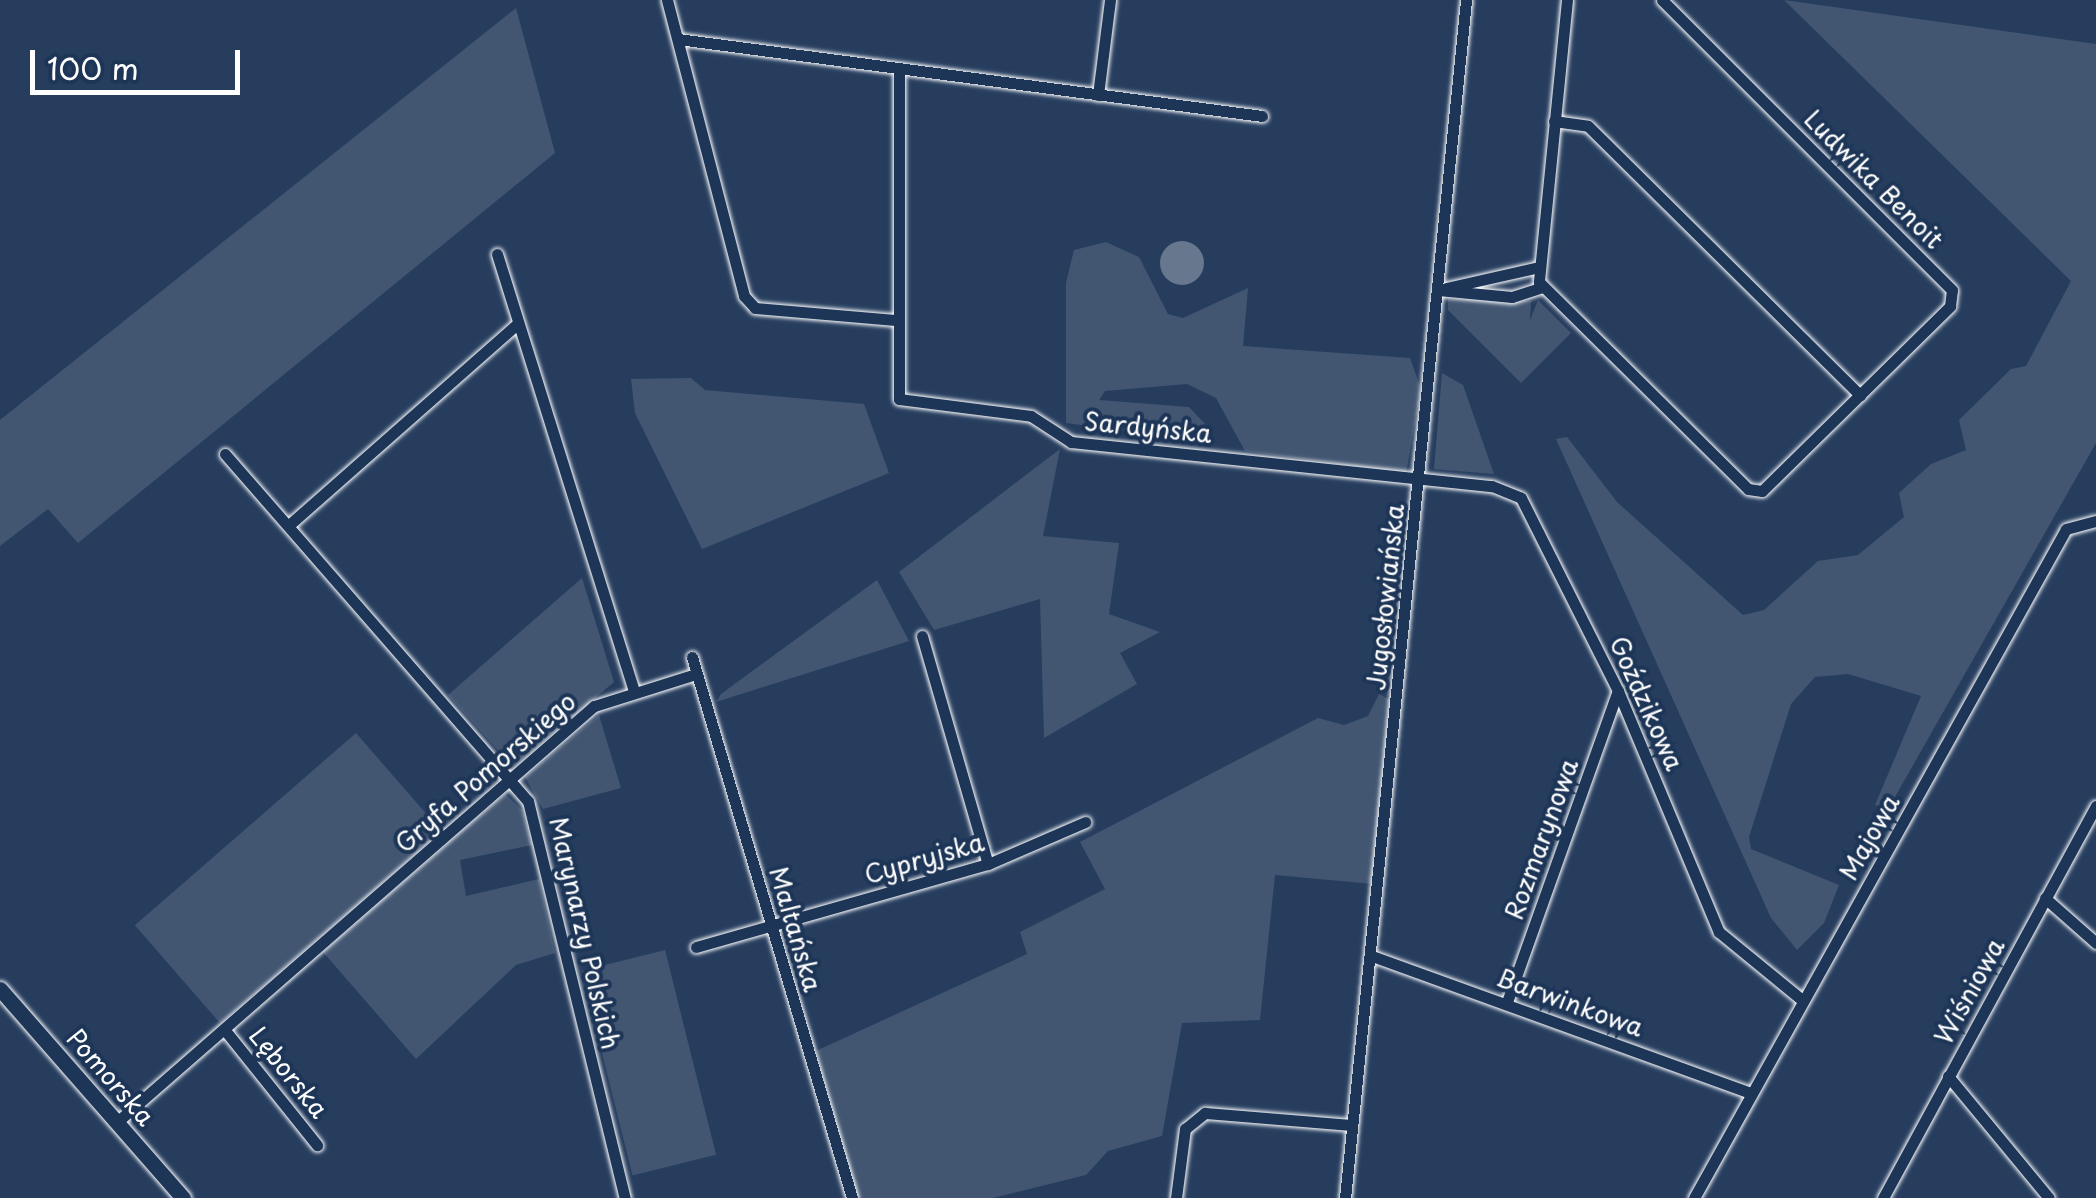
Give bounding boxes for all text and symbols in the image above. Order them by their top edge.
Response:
scale bar [35,30,245,92]
text: 100 m [47,45,139,90]
street label: Ludwika Benoit [1798,103,1950,255]
street label: Sardyńska [1083,405,1213,449]
street label: Jugosłowiańska [1360,502,1410,692]
street label: Goździkowa [1604,631,1690,775]
street label: Gryfa Pomorskiego [389,686,581,858]
street label: Rozmarynowa [1498,755,1584,923]
street label: Majowa [1833,789,1905,885]
street label: Marynarzy Polskich [544,814,626,1052]
street label: Cypryjska [861,827,987,889]
street label: Maltańska [764,863,828,995]
street label: Wiśniowa [1928,933,2010,1049]
street label: Barwinkowa [1493,962,1647,1042]
street label: Lęborska [243,1021,335,1123]
street label: Pomorska [61,1023,161,1131]

